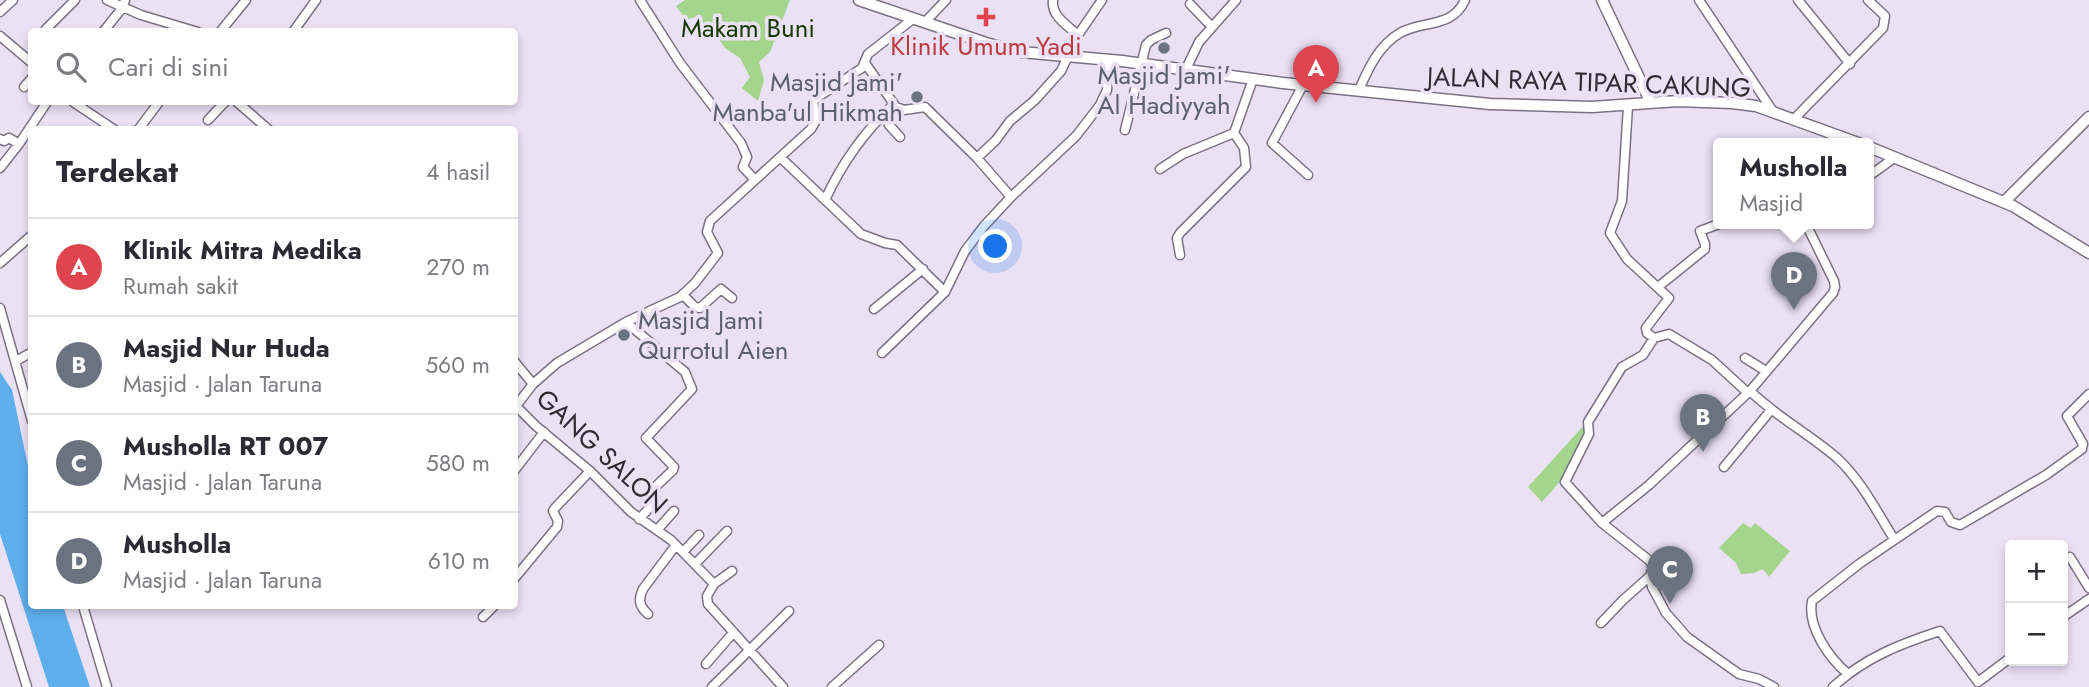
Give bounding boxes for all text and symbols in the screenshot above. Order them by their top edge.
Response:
marker: Klinik Umum Yadi [976,7,996,27]
park label: Makam Buni [681,9,815,47]
place label: Klinik Umum Yadi [890,27,1082,65]
search box [28,28,518,105]
marker: Masjid Jami' Al Hadiyyah [1156,40,1172,56]
pin: A [1293,45,1339,103]
icon: search [52,48,90,86]
text: Cari di sini [108,48,229,86]
place label: Masjid Jami' Al Hadiyyah [1097,56,1231,124]
street label: JALAN RAYA TIPAR CAKUNG [1423,57,1752,107]
place label: Masjid Jami' Manba'ul Hikmah [712,63,903,131]
marker: Masjid Jami' Manba'ul Hikmah [909,89,925,105]
popup [1713,138,1874,229]
text: Musholla [1739,148,1848,186]
text: Terdekat [56,150,178,193]
text: 4 hasil [426,155,490,189]
text: Masjid [1739,186,1803,220]
your location [978,229,1012,263]
text: Klinik Mitra Medika [123,231,362,269]
text: A [71,250,87,284]
text: 270 m [426,250,490,284]
pin: D [1771,252,1817,310]
text: Rumah sakit [123,269,238,303]
place label: Masjid Jami Qurrotul Aien [638,301,788,369]
marker: Masjid Jami Qurrotul Aien [616,327,632,343]
text: Masjid Nur Huda [123,329,330,367]
text: B [71,348,87,382]
text: 560 m [425,348,490,382]
text: Masjid · Jalan Taruna [123,367,322,401]
street label: GANG SALON [528,380,676,522]
pin: B [1680,394,1726,452]
text: Musholla RT 007 [123,427,328,465]
text: C [71,446,87,480]
text: 580 m [426,446,490,480]
text: Masjid · Jalan Taruna [123,465,322,499]
text: Musholla [123,525,231,563]
map controls [2005,540,2068,666]
button: + [2005,540,2068,603]
text: D [71,544,87,578]
text: 610 m [428,544,490,578]
pin: C [1647,546,1693,604]
text: Masjid · Jalan Taruna [123,563,322,597]
button: − [2005,603,2068,666]

